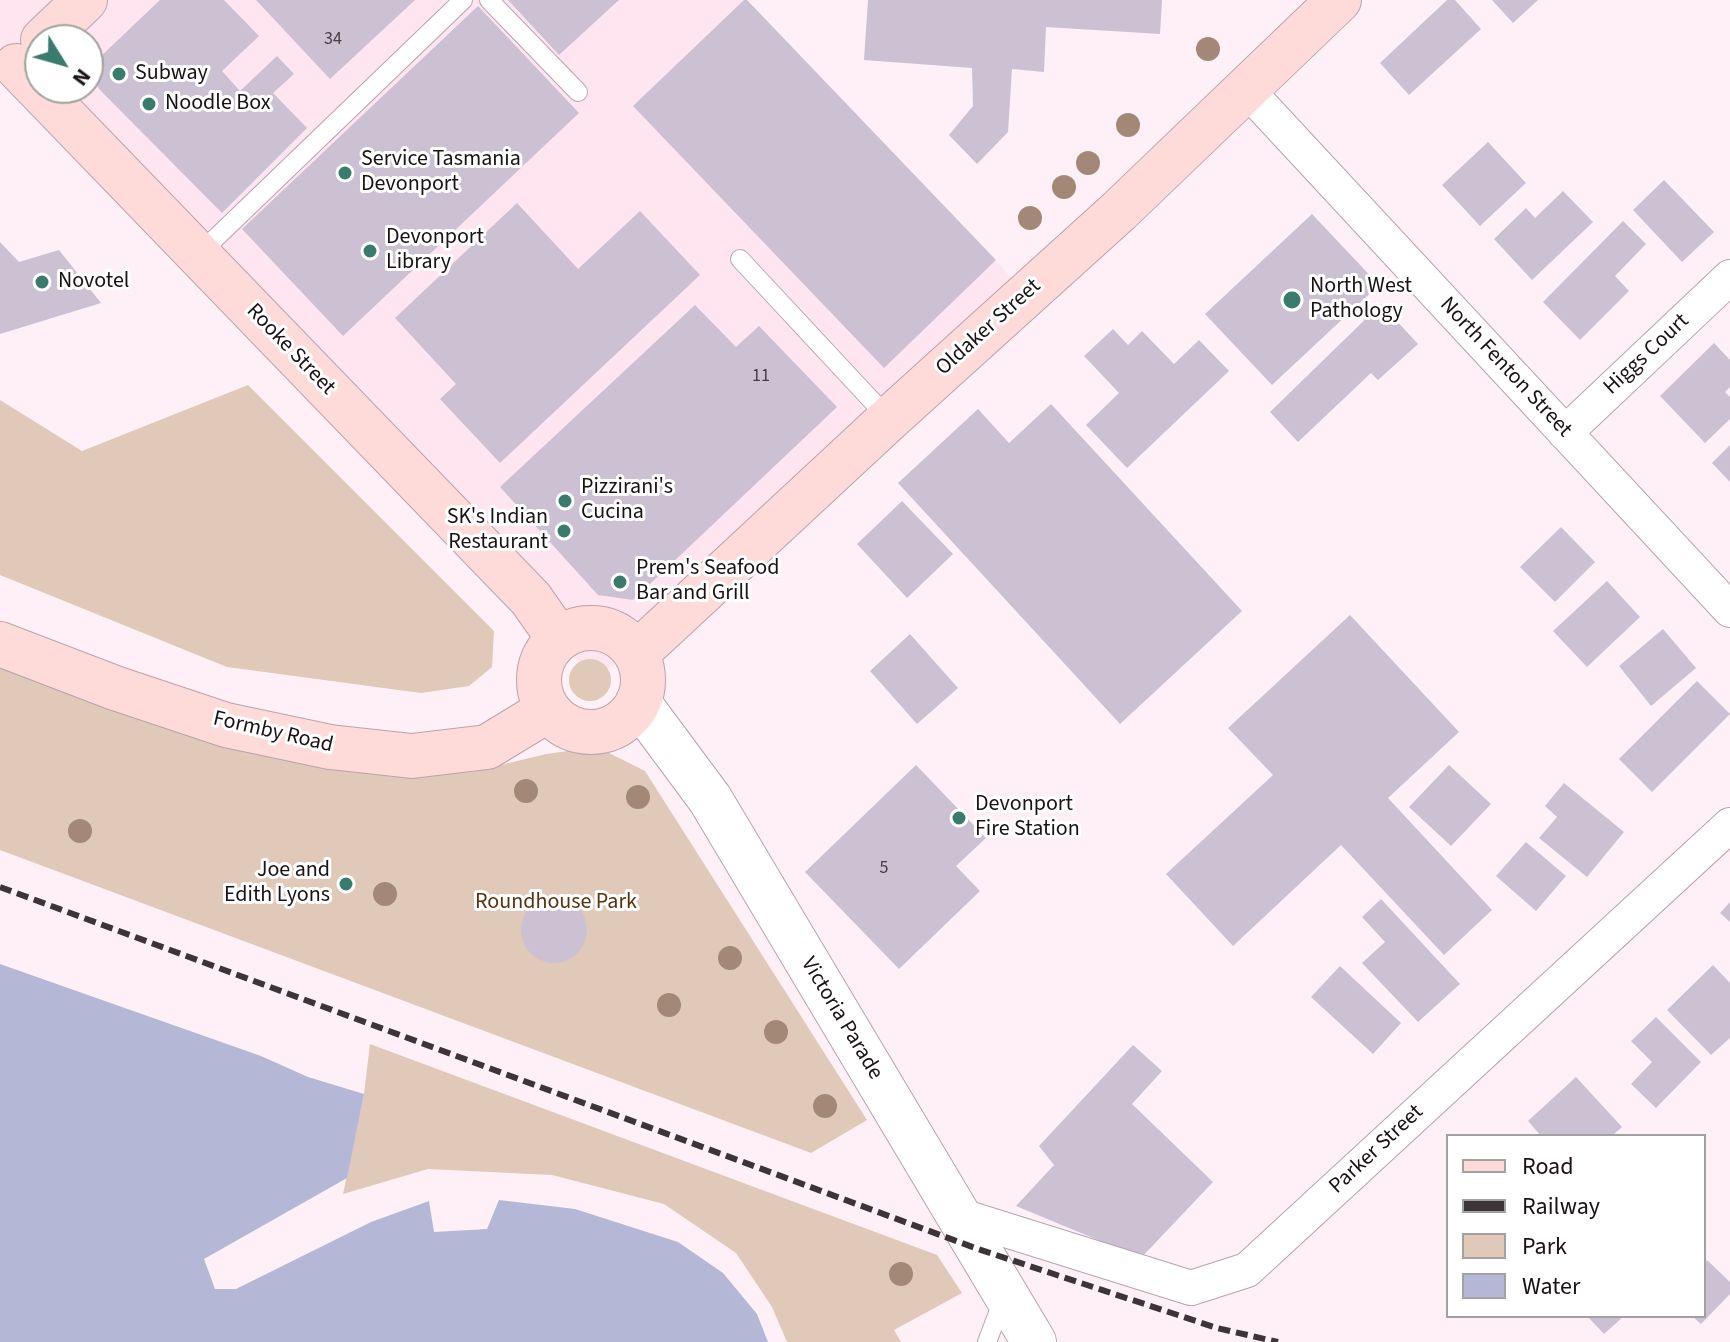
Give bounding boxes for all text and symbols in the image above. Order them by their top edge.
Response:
north arrow [24,24,104,104]
house number: 34 [324,29,342,51]
place label: Subway [135,61,208,87]
text: N [64,62,99,93]
marker: Subway [110,65,128,83]
place label: Noodle Box [165,91,271,117]
marker: Noodle Box [140,95,158,113]
place label: Service Tasmania Devonport [361,147,521,198]
marker: Service Tasmania Devonport [336,164,354,182]
place label: Devonport Library [386,225,484,276]
marker: Devonport Library [361,242,379,260]
place label: Novotel [58,269,129,295]
marker: Novotel [33,273,51,291]
street label: Oldaker Street [931,274,1047,382]
place label: North West Pathology [1310,274,1412,326]
marker: North West Pathology [1281,289,1303,311]
street label: North Fenton Street [1433,293,1577,443]
street label: Rooke Street [240,299,340,401]
street label: Higgs Court [1599,309,1695,401]
house number: 11 [752,366,770,388]
place label: Pizzirani's Cucina [581,475,673,526]
marker: Pizzirani's Cucina [556,492,574,510]
place label: SK's Indian Restaurant [447,505,548,556]
marker: SK's Indian Restaurant [555,522,573,540]
place label: Prem's Seafood Bar and Grill [636,556,779,608]
marker: Prem's Seafood Bar and Grill [611,573,629,591]
street label: Formby Road [210,706,336,760]
place label: Devonport Fire Station [975,792,1080,844]
marker: Devonport Fire Station [950,809,968,827]
place label: Joe and Edith Lyons [224,858,330,910]
house number: 5 [880,858,888,880]
marker: Joe and Edith Lyons [337,875,355,893]
park label: Roundhouse Park [475,890,637,916]
street label: Victoria Parade [794,953,888,1085]
street label: Parker Street [1325,1100,1429,1200]
legend [1446,1134,1706,1318]
text: Road [1522,1149,1574,1184]
text: Railway [1522,1189,1600,1224]
text: Park [1522,1229,1567,1264]
text: Water [1522,1269,1580,1304]

